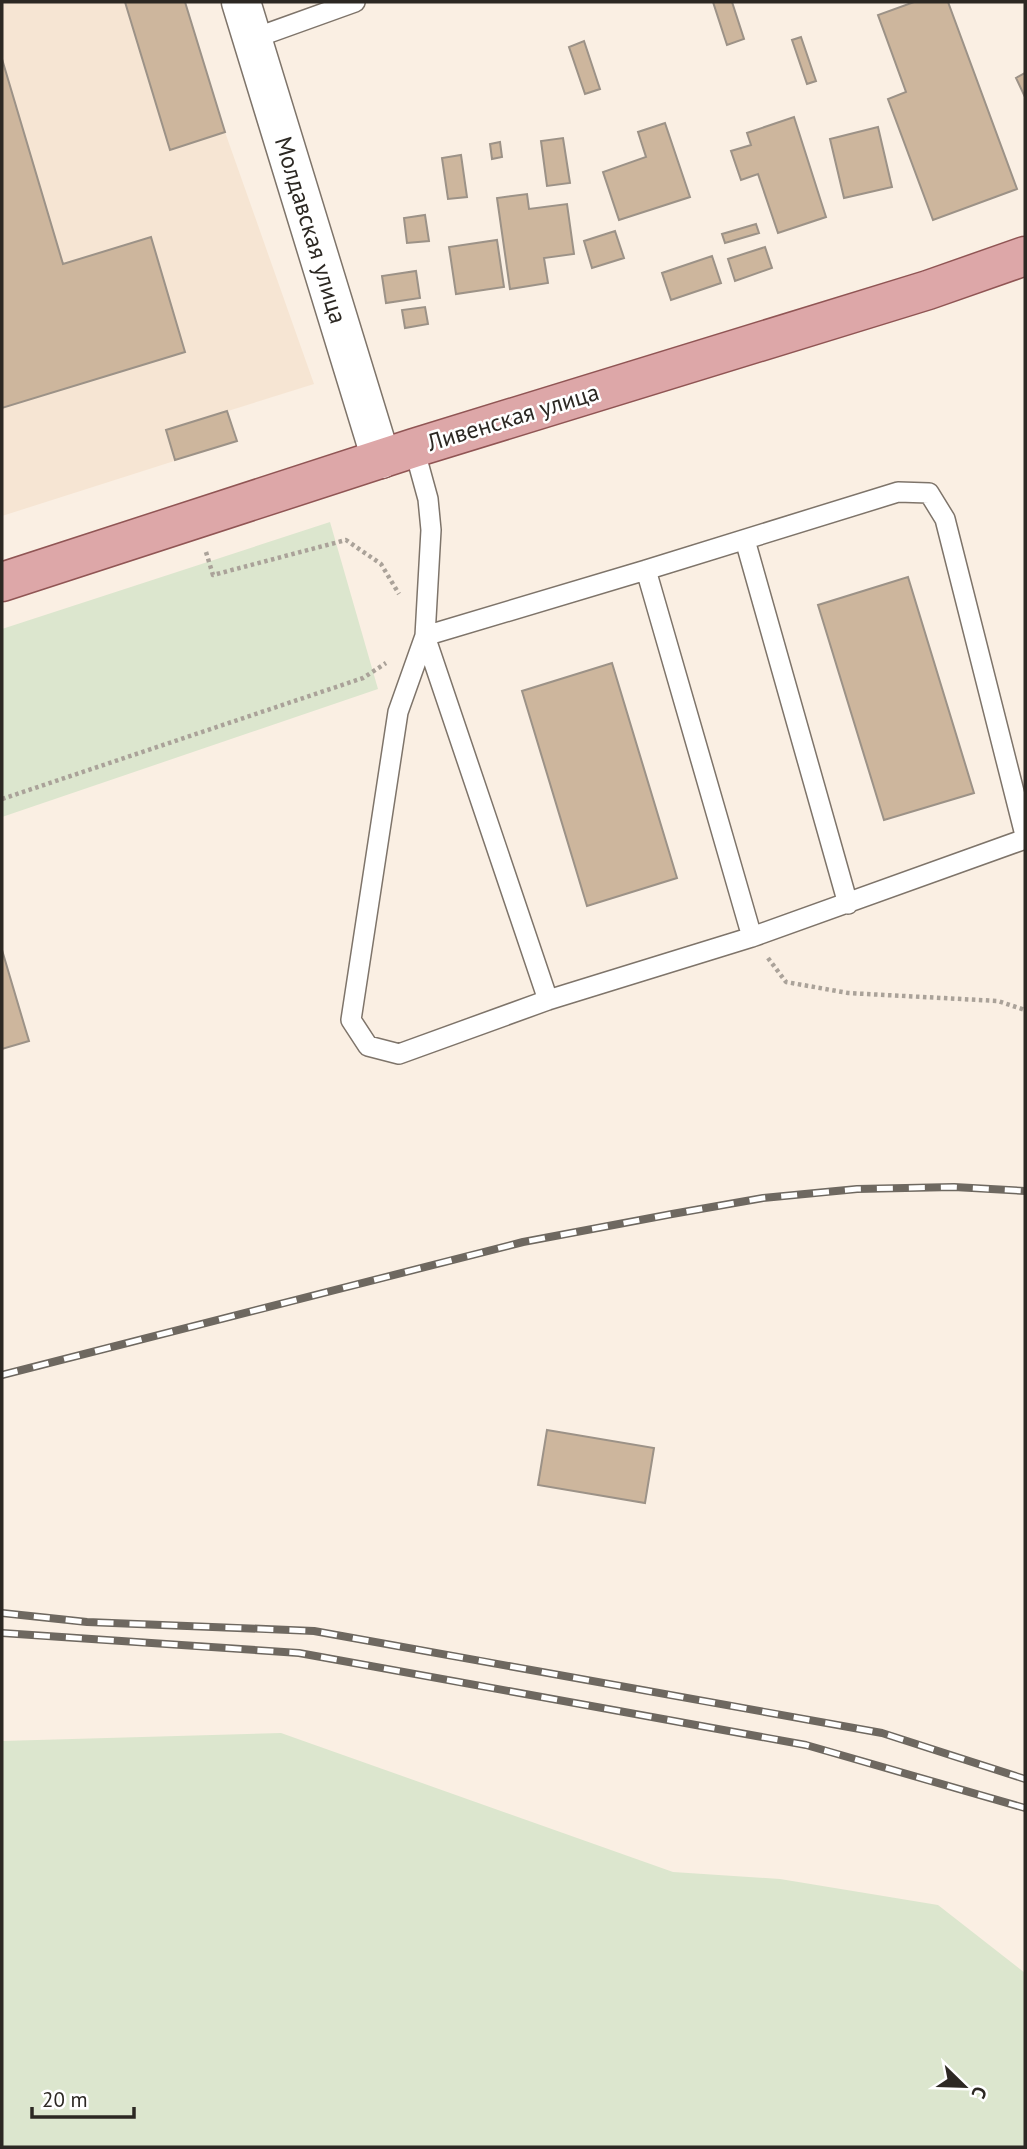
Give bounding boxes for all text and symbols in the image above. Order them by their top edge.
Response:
street label: Молдавская улица [268,133,354,327]
street label: Ливенская улица [422,376,603,458]
north arrow [929,2051,999,2121]
scale bar [32,2076,133,2120]
text: С [966,2083,993,2103]
text: 20 m [42,2086,88,2113]

